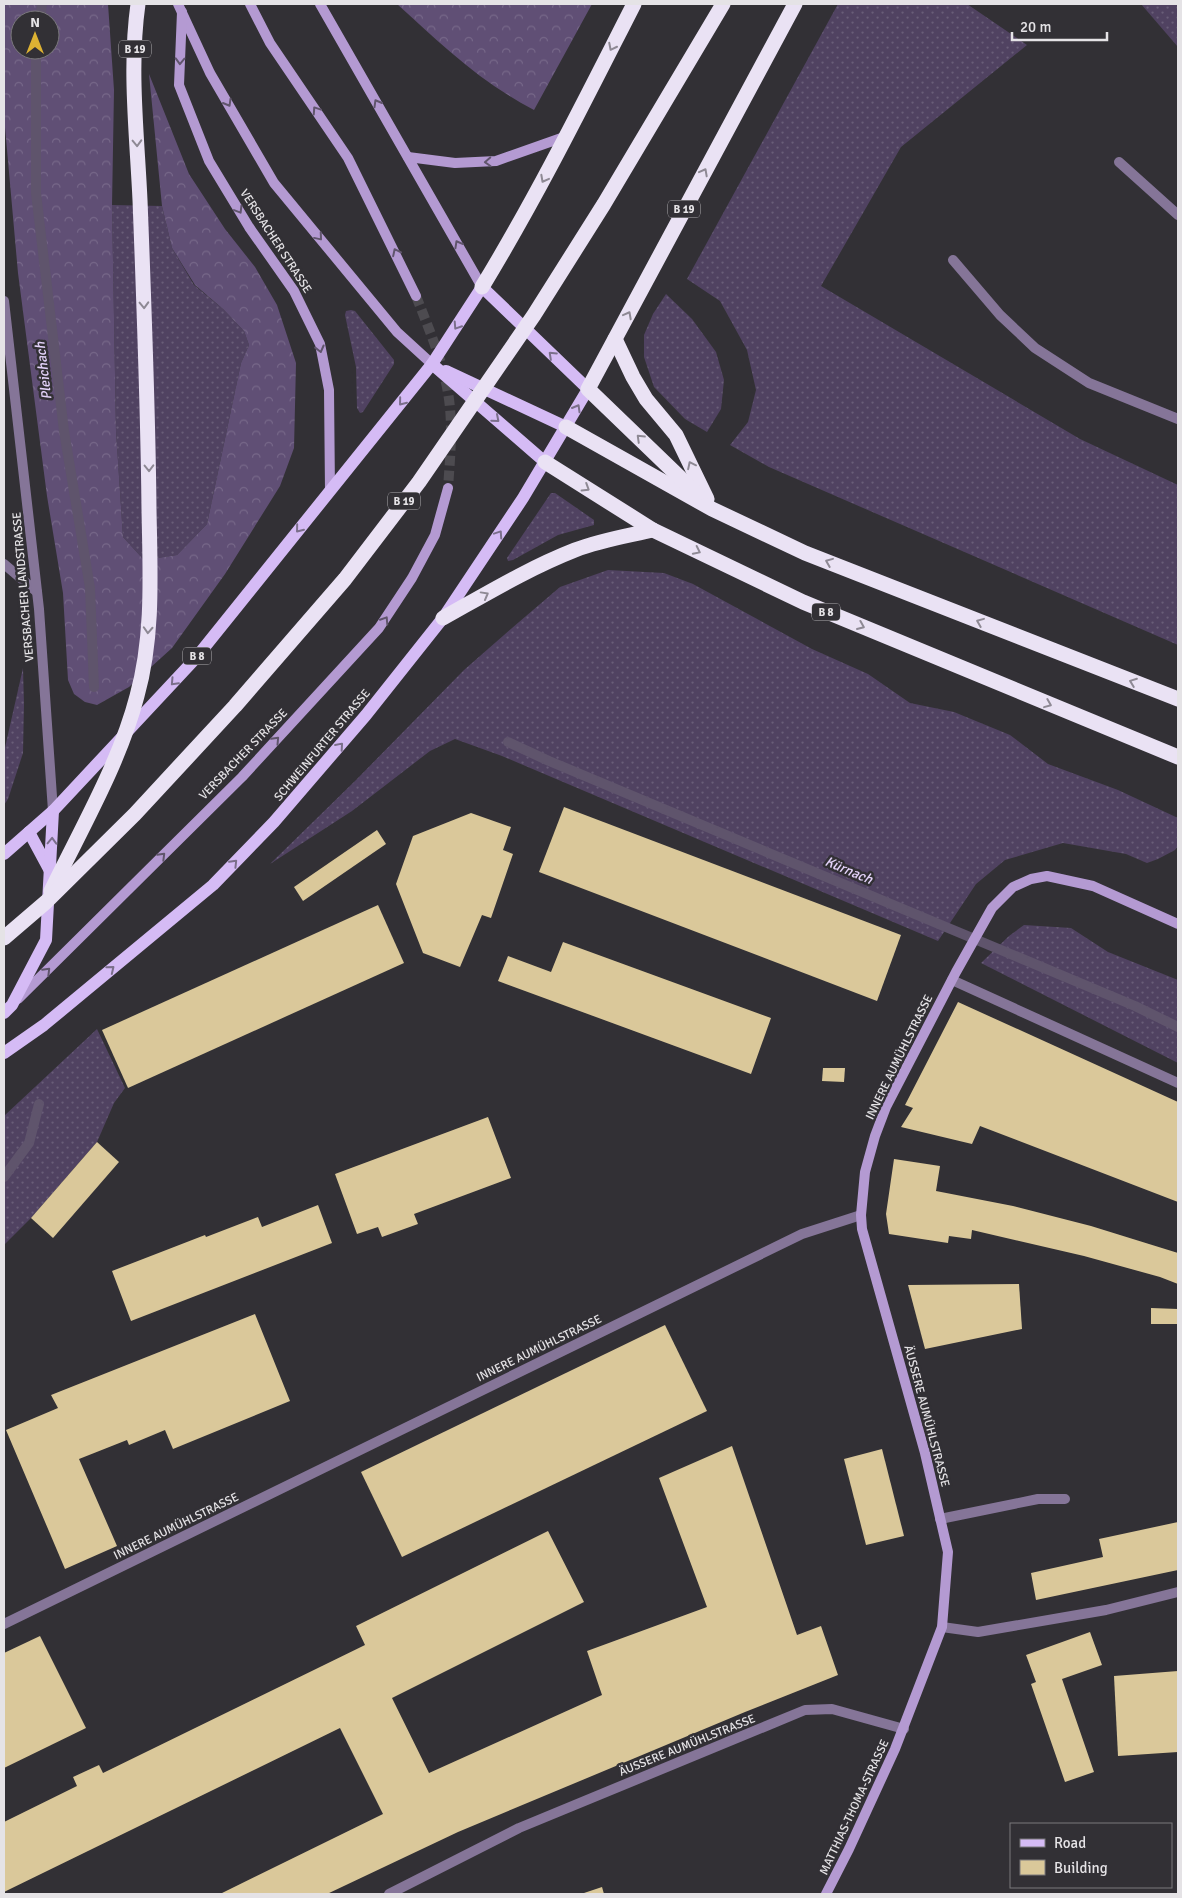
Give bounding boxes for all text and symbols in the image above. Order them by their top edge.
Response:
north arrow [10,10,60,60]
scale bar [1012,10,1107,42]
text: N [30,14,40,31]
text: 20 m [1020,18,1051,36]
road number: B 19 [119,41,151,58]
one-way arrow [608,42,618,51]
one-way arrow [175,58,185,65]
one-way arrow [221,97,231,106]
one-way arrow [374,100,384,109]
one-way arrow [313,107,322,116]
one-way arrow [132,139,143,147]
one-way arrow [483,156,491,167]
one-way arrow [698,168,708,177]
one-way arrow [540,174,550,183]
street label: VERSBACHER STRASSE [236,186,315,296]
road number: B 19 [668,200,700,218]
one-way arrow [232,204,242,213]
one-way arrow [313,231,322,240]
one-way arrow [454,241,464,250]
one-way arrow [391,248,402,257]
one-way arrow [139,302,149,310]
one-way arrow [622,311,632,320]
one-way arrow [454,320,463,329]
water label: Pleichach [31,341,55,401]
one-way arrow [314,345,325,354]
one-way arrow [549,352,558,361]
one-way arrow [398,397,407,406]
one-way arrow [571,404,581,413]
one-way arrow [490,413,499,422]
one-way arrow [637,435,646,444]
one-way arrow [687,461,697,470]
one-way arrow [144,464,154,472]
one-way arrow [580,481,589,491]
road number: B 19 [388,492,420,510]
street label: VERSBACHER LANDSTRASSE [9,511,38,662]
one-way arrow [297,523,305,532]
one-way arrow [493,530,502,540]
one-way arrow [692,545,701,555]
one-way arrow [825,558,834,568]
one-way arrow [480,591,489,601]
road number: B 8 [812,604,840,620]
one-way arrow [378,616,388,625]
one-way arrow [976,618,985,628]
one-way arrow [856,620,865,631]
one-way arrow [142,626,153,634]
road number: B 8 [183,648,211,664]
one-way arrow [171,676,180,685]
one-way arrow [1129,678,1138,688]
street label: SCHWEINFURTER STRASSE [271,686,374,804]
one-way arrow [1043,698,1052,708]
street label: VERSBACHER STRASSE [196,706,291,803]
one-way arrow [270,737,279,746]
one-way arrow [334,742,343,751]
one-way arrow [46,837,57,845]
one-way arrow [156,853,165,862]
water label: Kürnach [823,853,875,888]
one-way arrow [228,860,237,869]
one-way arrow [41,967,50,976]
one-way arrow [105,967,114,975]
street label: INNERE AUMÜHLSTRASSE [863,992,936,1122]
street label: INNERE AUMÜHLSTRASSE [474,1312,604,1385]
street label: ÄUSSERE AUMÜHLSTRASSE [900,1344,953,1489]
street label: INNERE AUMÜHLSTRASSE [111,1490,241,1563]
street label: ÄUSSERE AUMÜHLSTRASSE [617,1711,758,1780]
street label: MATTHIAS-THOMA-STRASSE [816,1737,893,1877]
legend [1010,1823,1172,1888]
text: Road [1054,1834,1086,1852]
text: Building [1054,1859,1108,1877]

